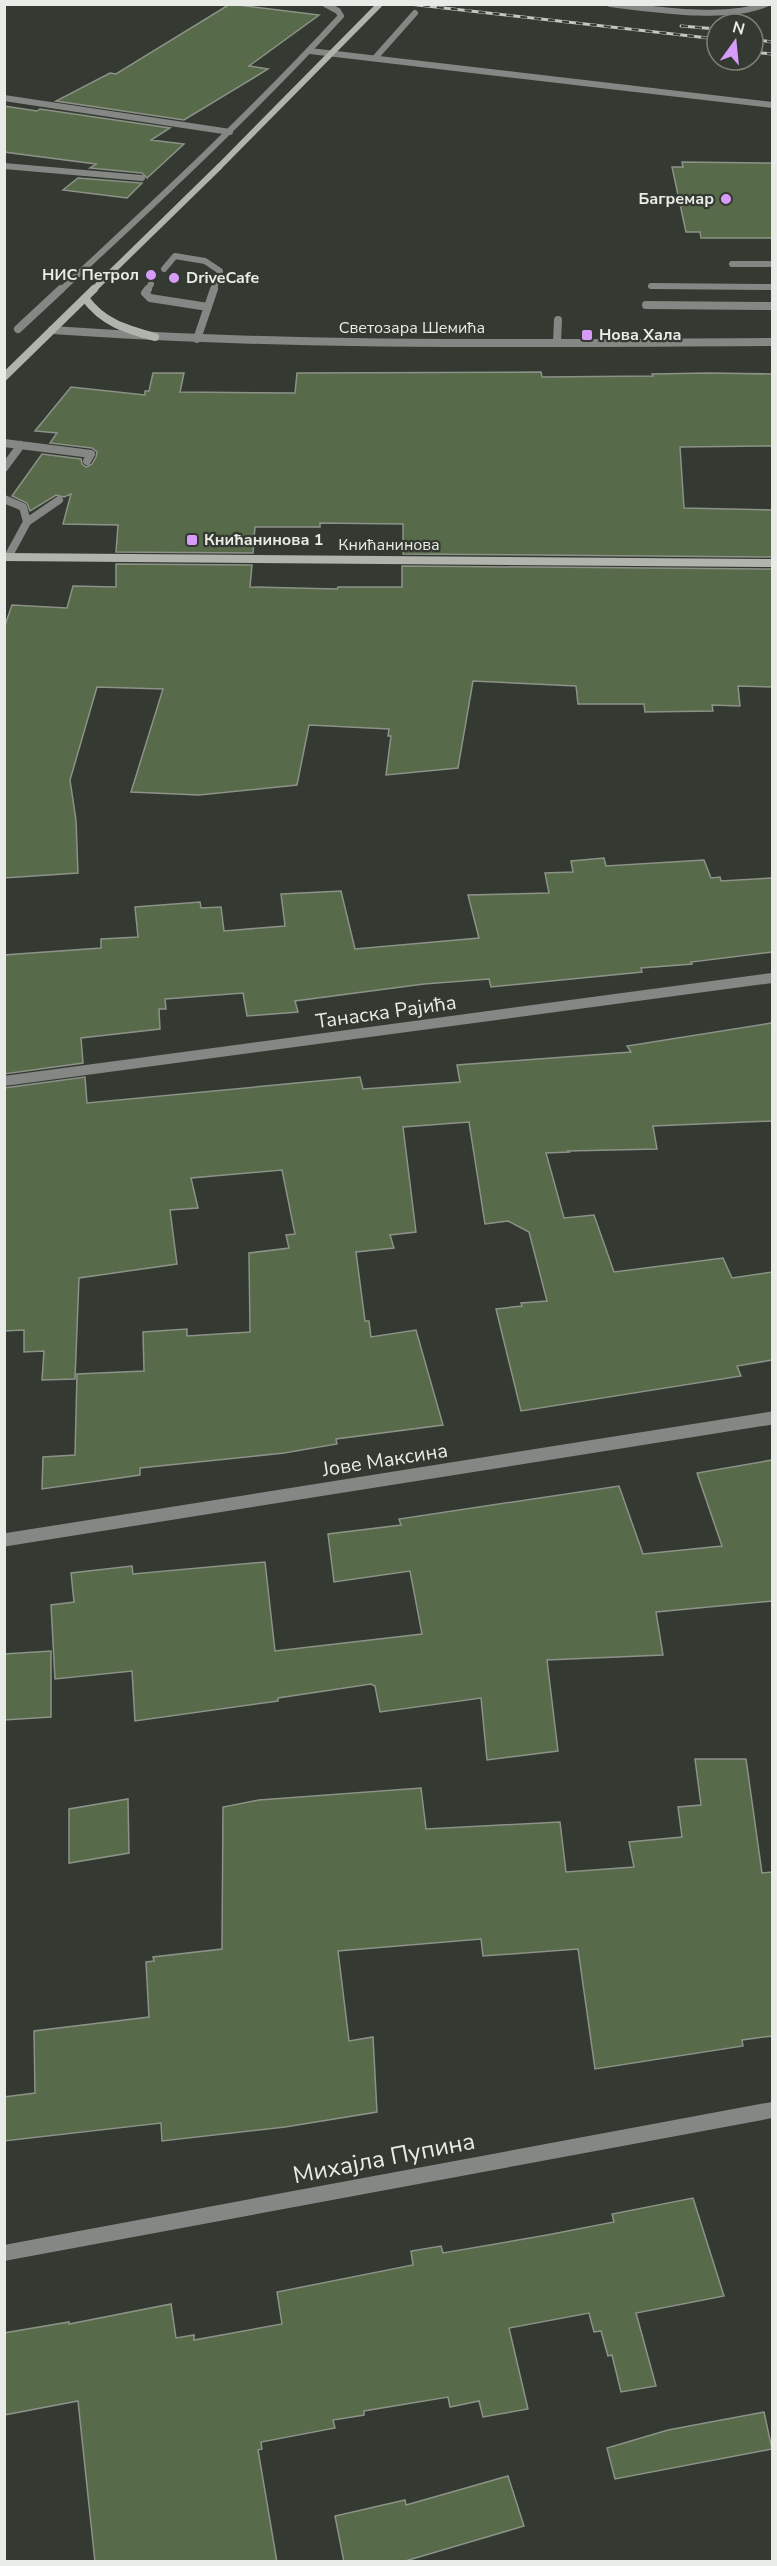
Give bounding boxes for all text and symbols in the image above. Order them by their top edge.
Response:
north arrow [705,12,765,72]
text: N [730,16,747,41]
place label: Багремар [638,188,714,210]
marker: Багремар [719,192,733,206]
place label: НИС Петрол [42,264,139,286]
place label: DriveCafe [186,267,259,289]
marker: НИС Петрол [144,268,158,282]
marker: DriveCafe [167,271,181,285]
street label: Светозара Шемића [339,317,485,339]
place label: Нова Хала [599,324,681,346]
marker: Нова Хала [580,328,594,342]
place label: Книћанинова 1 [204,529,323,551]
marker: Книћанинова 1 [185,533,199,547]
street label: Книћанинова [338,534,440,556]
street label: Танаска Рајића [314,989,458,1035]
street label: Јове Максина [319,1437,450,1483]
street label: Михајла Пупина [290,2125,478,2191]

